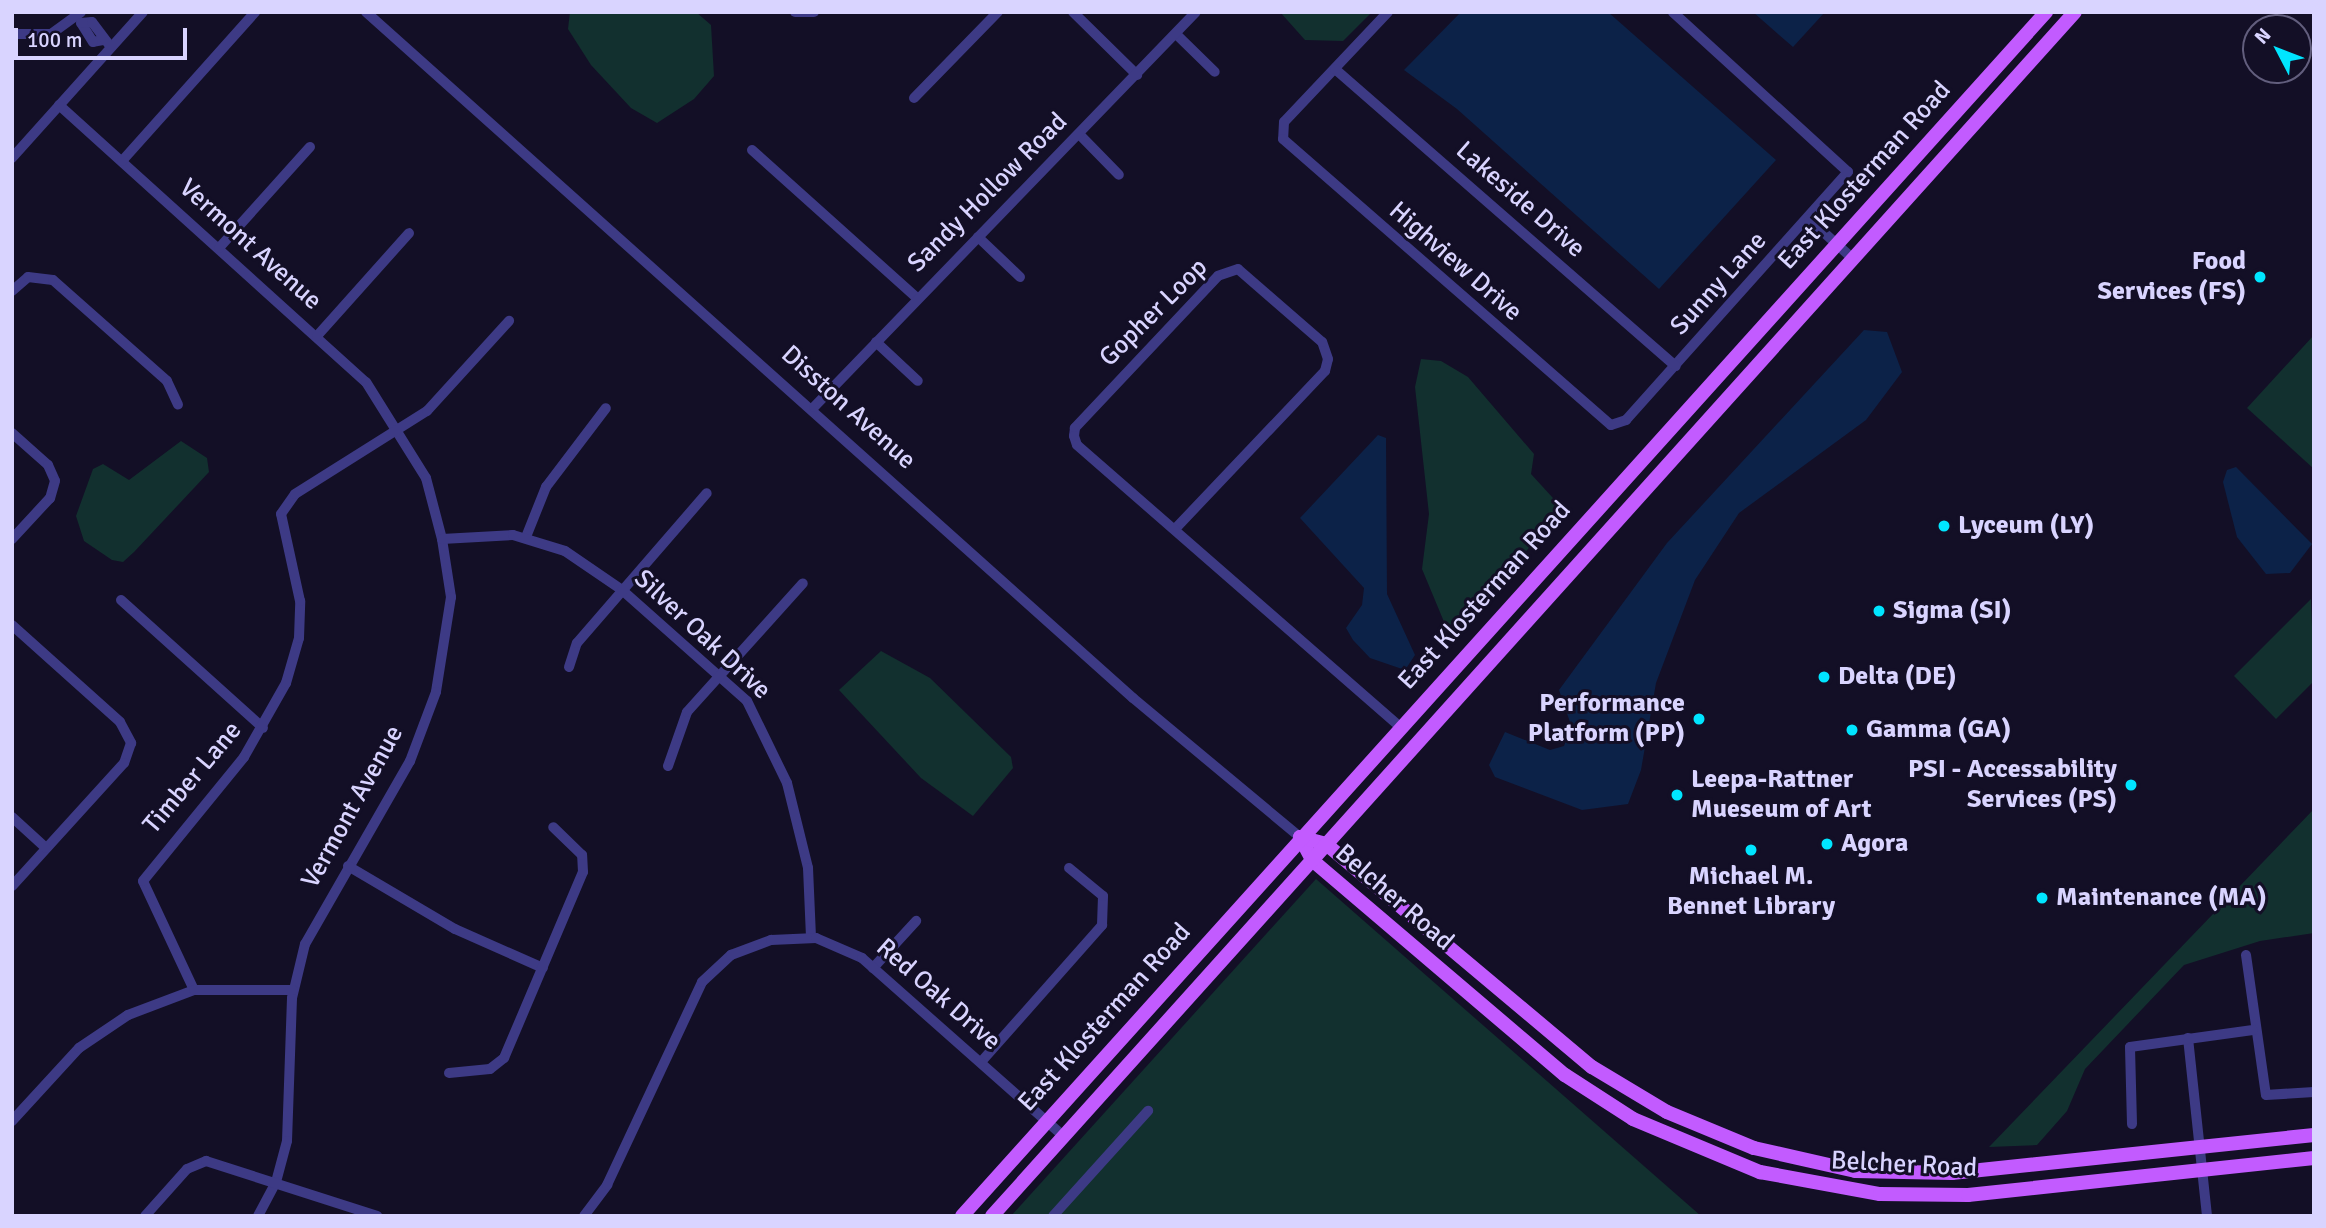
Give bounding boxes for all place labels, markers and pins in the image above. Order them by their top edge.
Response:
place label: Food Services (FS) [2097,246,2246,308]
marker: Food Services (FS) [2252,269,2268,285]
place label: Lyceum (LY) [1958,510,2094,542]
marker: Lyceum (LY) [1936,518,1952,534]
place label: Sigma (SI) [1893,595,2011,627]
marker: Sigma (SI) [1871,603,1887,619]
place label: Delta (DE) [1838,661,1957,693]
marker: Delta (DE) [1816,669,1832,685]
place label: Performance Platform (PP) [1528,688,1685,750]
marker: Performance Platform (PP) [1691,711,1707,727]
place label: Gamma (GA) [1866,714,2011,746]
marker: Gamma (GA) [1844,722,1860,738]
place label: PSI - Accessability Services (PS) [1908,754,2117,816]
place label: Leepa-Rattner Mueseum of Art [1691,764,1872,826]
marker: PSI - Accessability Services (PS) [2123,777,2139,793]
marker: Leepa-Rattner Mueseum of Art [1669,787,1685,803]
place label: Agora [1841,828,1908,860]
marker: Agora [1819,836,1835,852]
marker: Michael M. Bennet Library [1743,842,1759,858]
place label: Michael M. Bennet Library [1667,861,1835,922]
place label: Maintenance (MA) [2056,882,2267,914]
marker: Maintenance (MA) [2034,890,2050,906]

